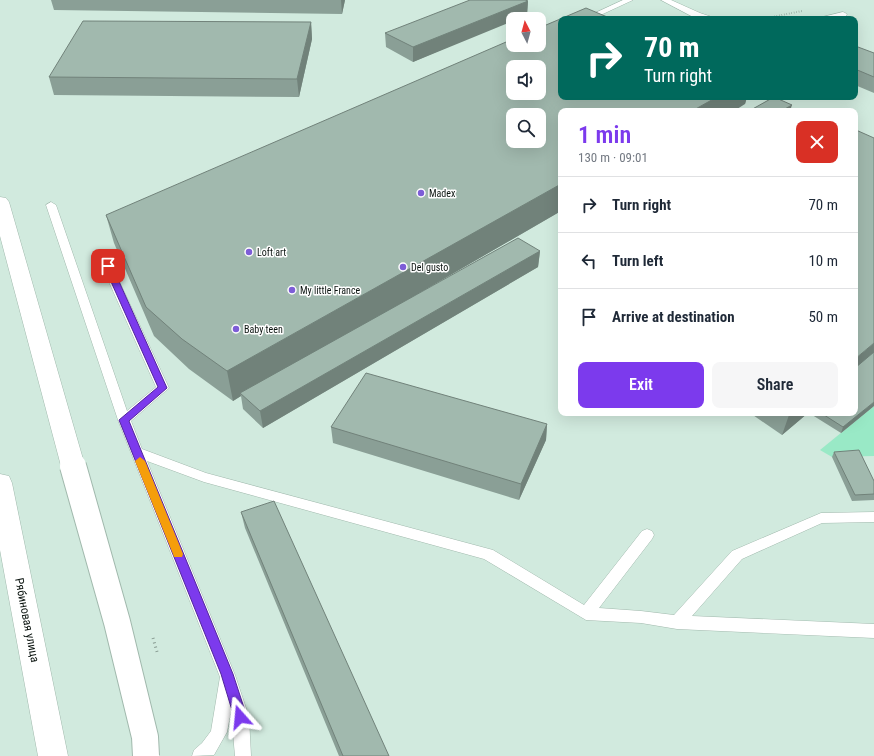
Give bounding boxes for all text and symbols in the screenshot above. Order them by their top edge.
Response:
north arrow [506,12,546,52]
map controls [506,12,546,148]
text: 70 m [644,31,700,64]
icon: right [578,32,630,84]
button: sound [506,60,546,100]
text: Turn right [644,65,712,86]
button: search [506,108,546,148]
text: 1 min [578,121,631,149]
button: close [796,121,838,163]
text: 130 m · 09:01 [578,150,648,165]
marker: Madex [416,188,426,198]
place label: Madex [429,188,456,199]
icon: right [578,194,600,216]
text: Turn right [612,196,671,214]
text: 70 m [808,196,838,214]
marker: Loft art [244,247,254,257]
place label: Loft art [257,247,286,258]
pin [91,249,125,283]
icon: left [578,250,600,272]
text: Turn left [612,252,663,270]
text: 10 m [808,252,838,270]
icon: arrive [97,255,119,277]
marker: Del gusto [398,262,408,272]
place label: Del gusto [411,262,448,273]
marker: My little France [287,285,297,295]
place label: My little France [300,285,361,296]
icon: arrive [578,306,600,328]
text: Arrive at destination [612,308,735,326]
text: 50 m [808,308,838,326]
marker: Baby teen [231,324,241,334]
place label: Baby teen [244,324,283,335]
button: Exit [578,362,704,408]
button: Share [712,362,838,408]
street label: Рябиновая улица [12,577,42,664]
position arrow [219,696,261,738]

